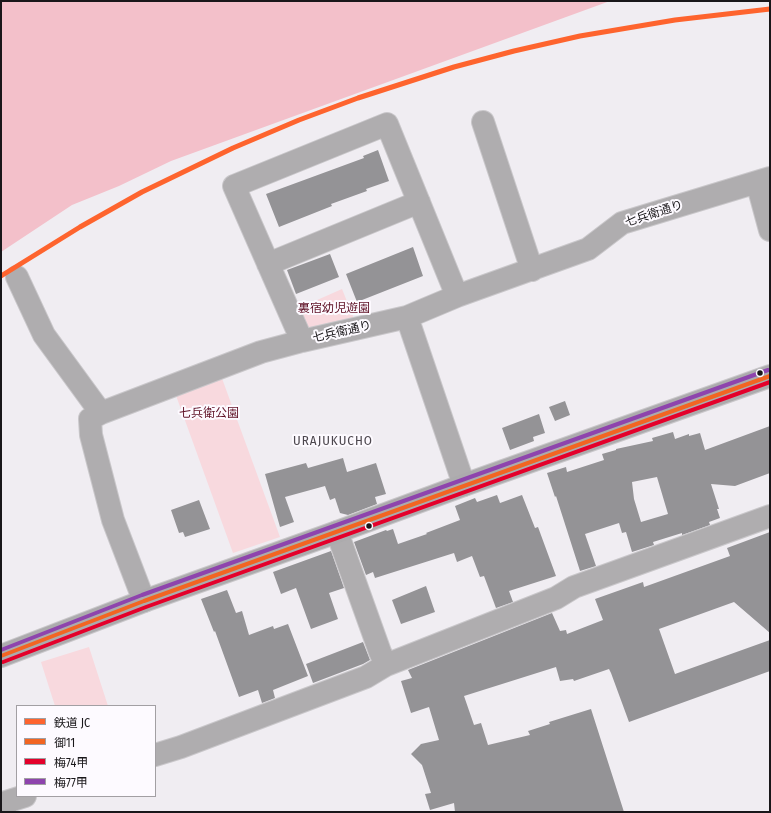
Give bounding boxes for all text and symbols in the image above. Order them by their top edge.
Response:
street label: 七兵衛通り [623,198,685,230]
park label: 裏宿幼児遊園 [298,302,370,316]
street label: 七兵衛通り [311,318,373,346]
unlabelled marker [755,368,765,378]
park label: 七兵衛公園 [179,407,239,421]
district label: URAJUKUCHO [293,433,373,449]
unlabelled marker [364,521,374,531]
legend [16,705,156,797]
text: 鉄道 JC [54,716,90,730]
text: 御11 [54,736,75,750]
text: 梅74甲 [54,756,88,770]
text: 梅77甲 [54,776,88,790]

